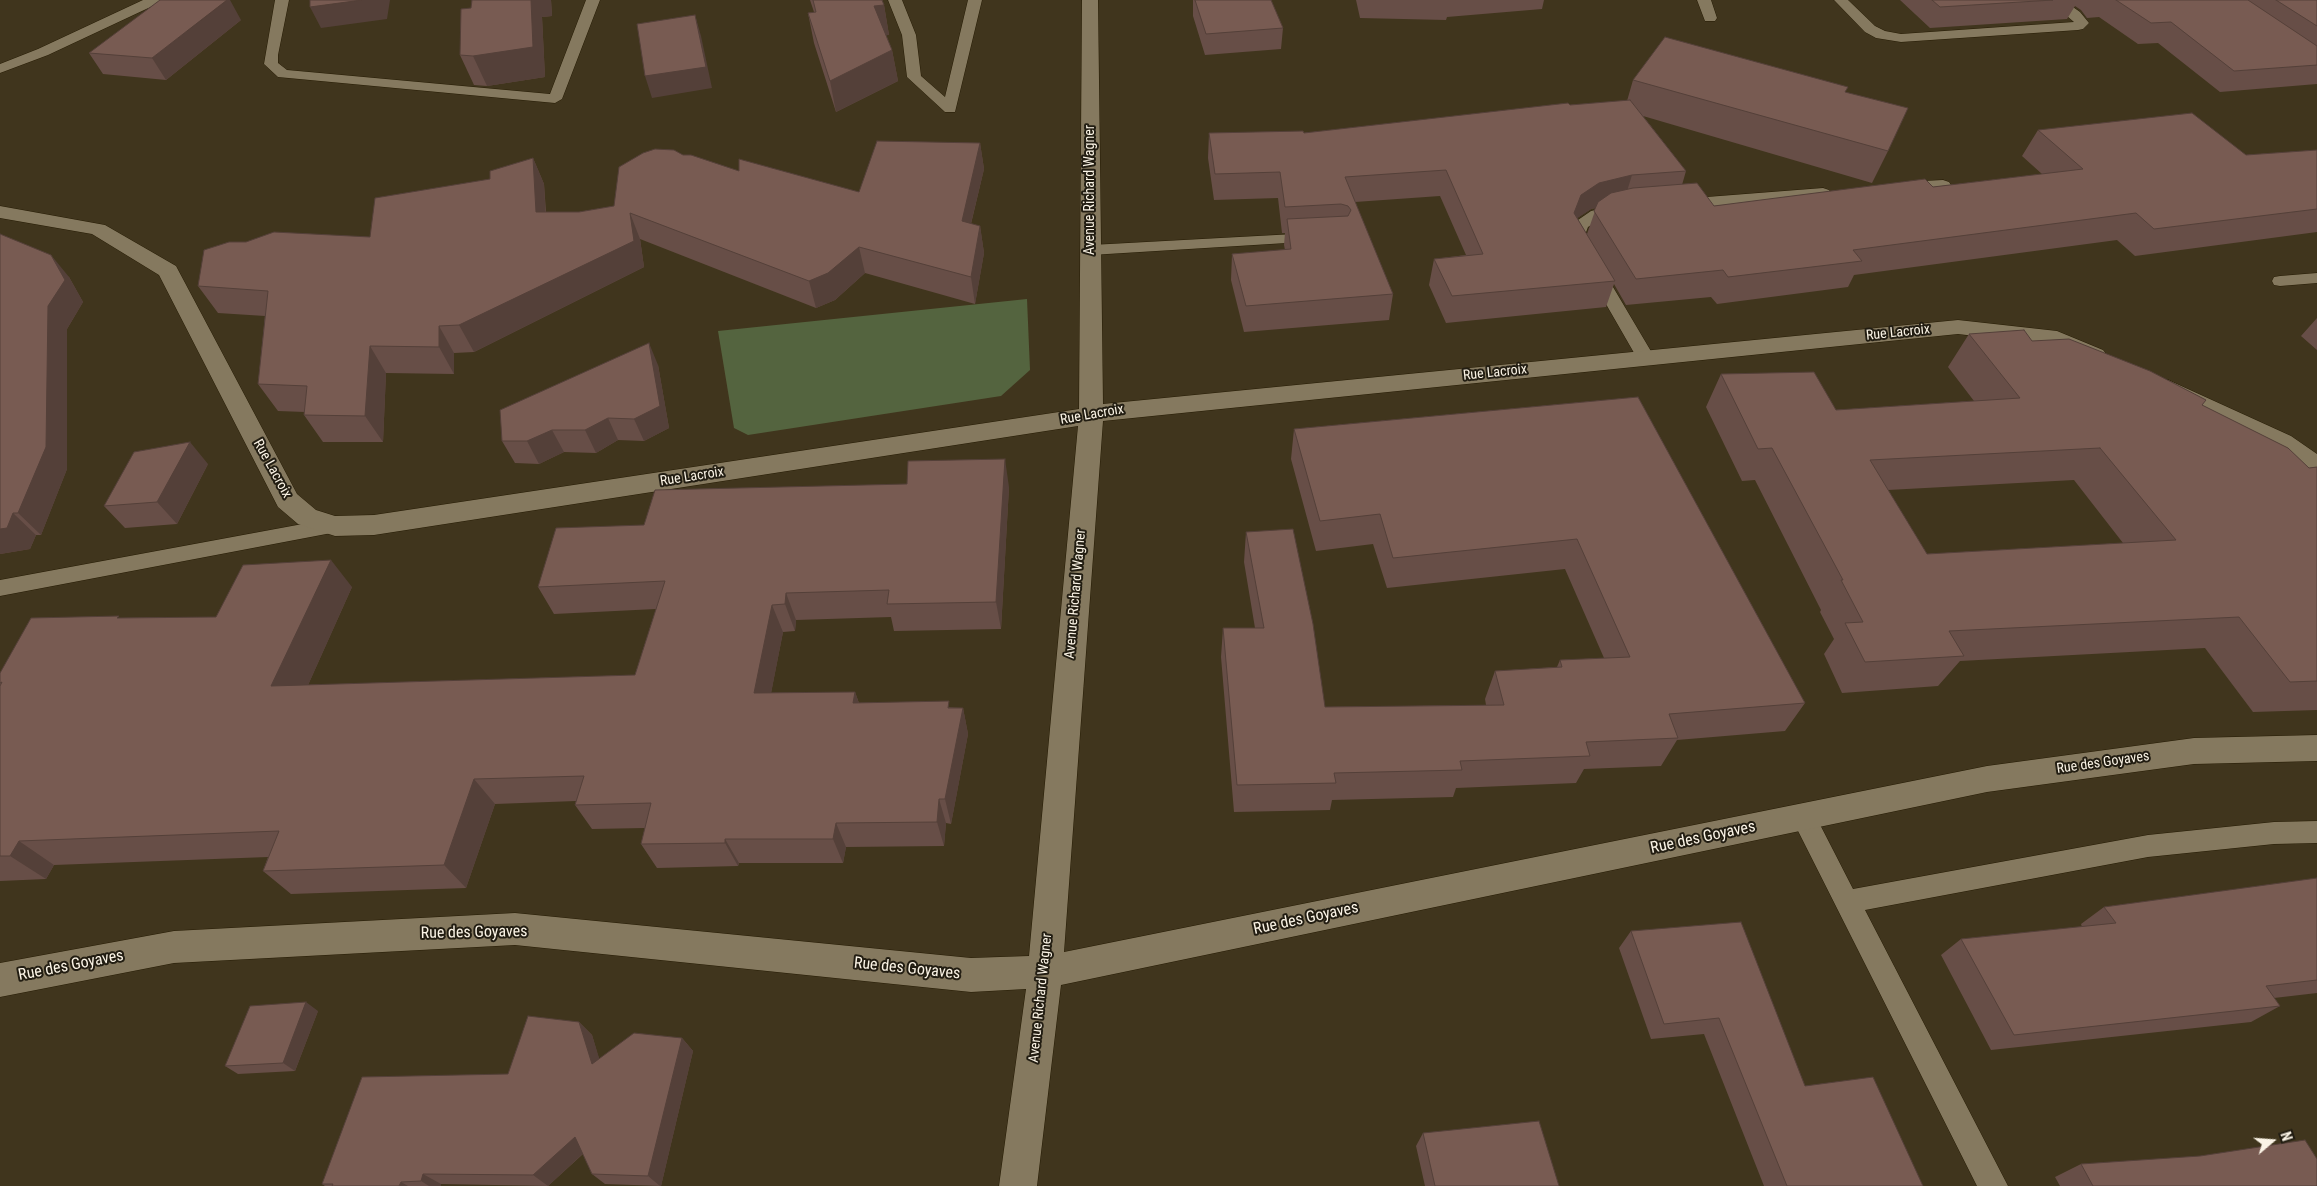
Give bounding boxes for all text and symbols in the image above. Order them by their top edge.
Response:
street label: Avenue Richard Wagner [1082,125,1098,255]
street label: Rue Lacroix [1865,321,1931,345]
street label: Rue Lacroix [1462,361,1528,385]
street label: Rue Lacroix [1059,401,1125,429]
street label: Rue Lacroix [249,437,295,501]
street label: Rue Lacroix [659,464,725,490]
street label: Avenue Richard Wagner [1062,528,1090,660]
street label: Rue des Goyaves [2056,748,2150,778]
street label: Rue des Goyaves [1649,818,1757,858]
street label: Rue des Goyaves [1252,899,1360,939]
street label: Rue des Goyaves [420,922,528,944]
street label: Avenue Richard Wagner [1026,932,1056,1064]
street label: Rue des Goyaves [17,946,125,986]
street label: Rue des Goyaves [853,954,961,984]
north arrow [2247,1116,2297,1166]
text: N [2277,1130,2295,1143]

